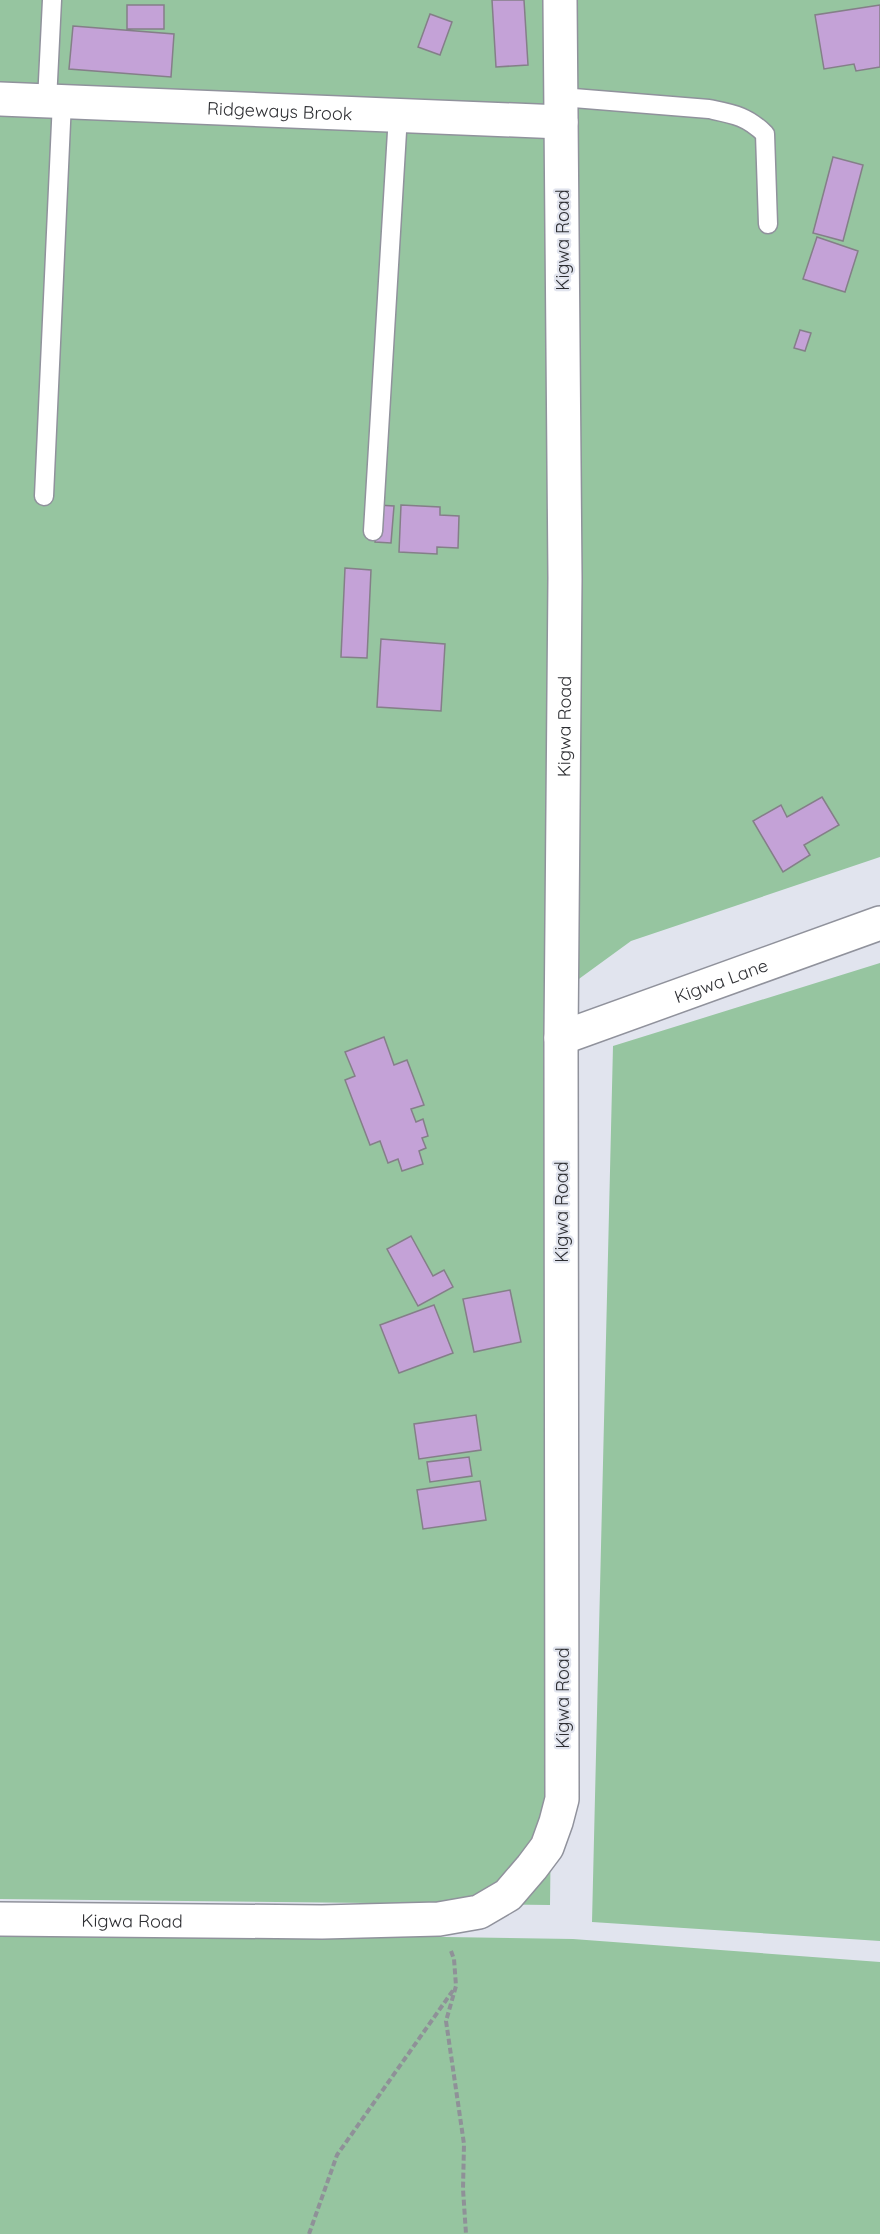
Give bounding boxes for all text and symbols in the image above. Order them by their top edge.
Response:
street label: Ridgeways Brook [207,96,353,125]
street label: Kigwa Road [551,189,574,291]
street label: Kigwa Road [552,676,576,777]
street label: Kigwa Lane [671,953,771,1008]
street label: Kigwa Road [550,1161,573,1263]
street label: Kigwa Road [551,1647,574,1749]
street label: Kigwa Road [81,1908,183,1932]

